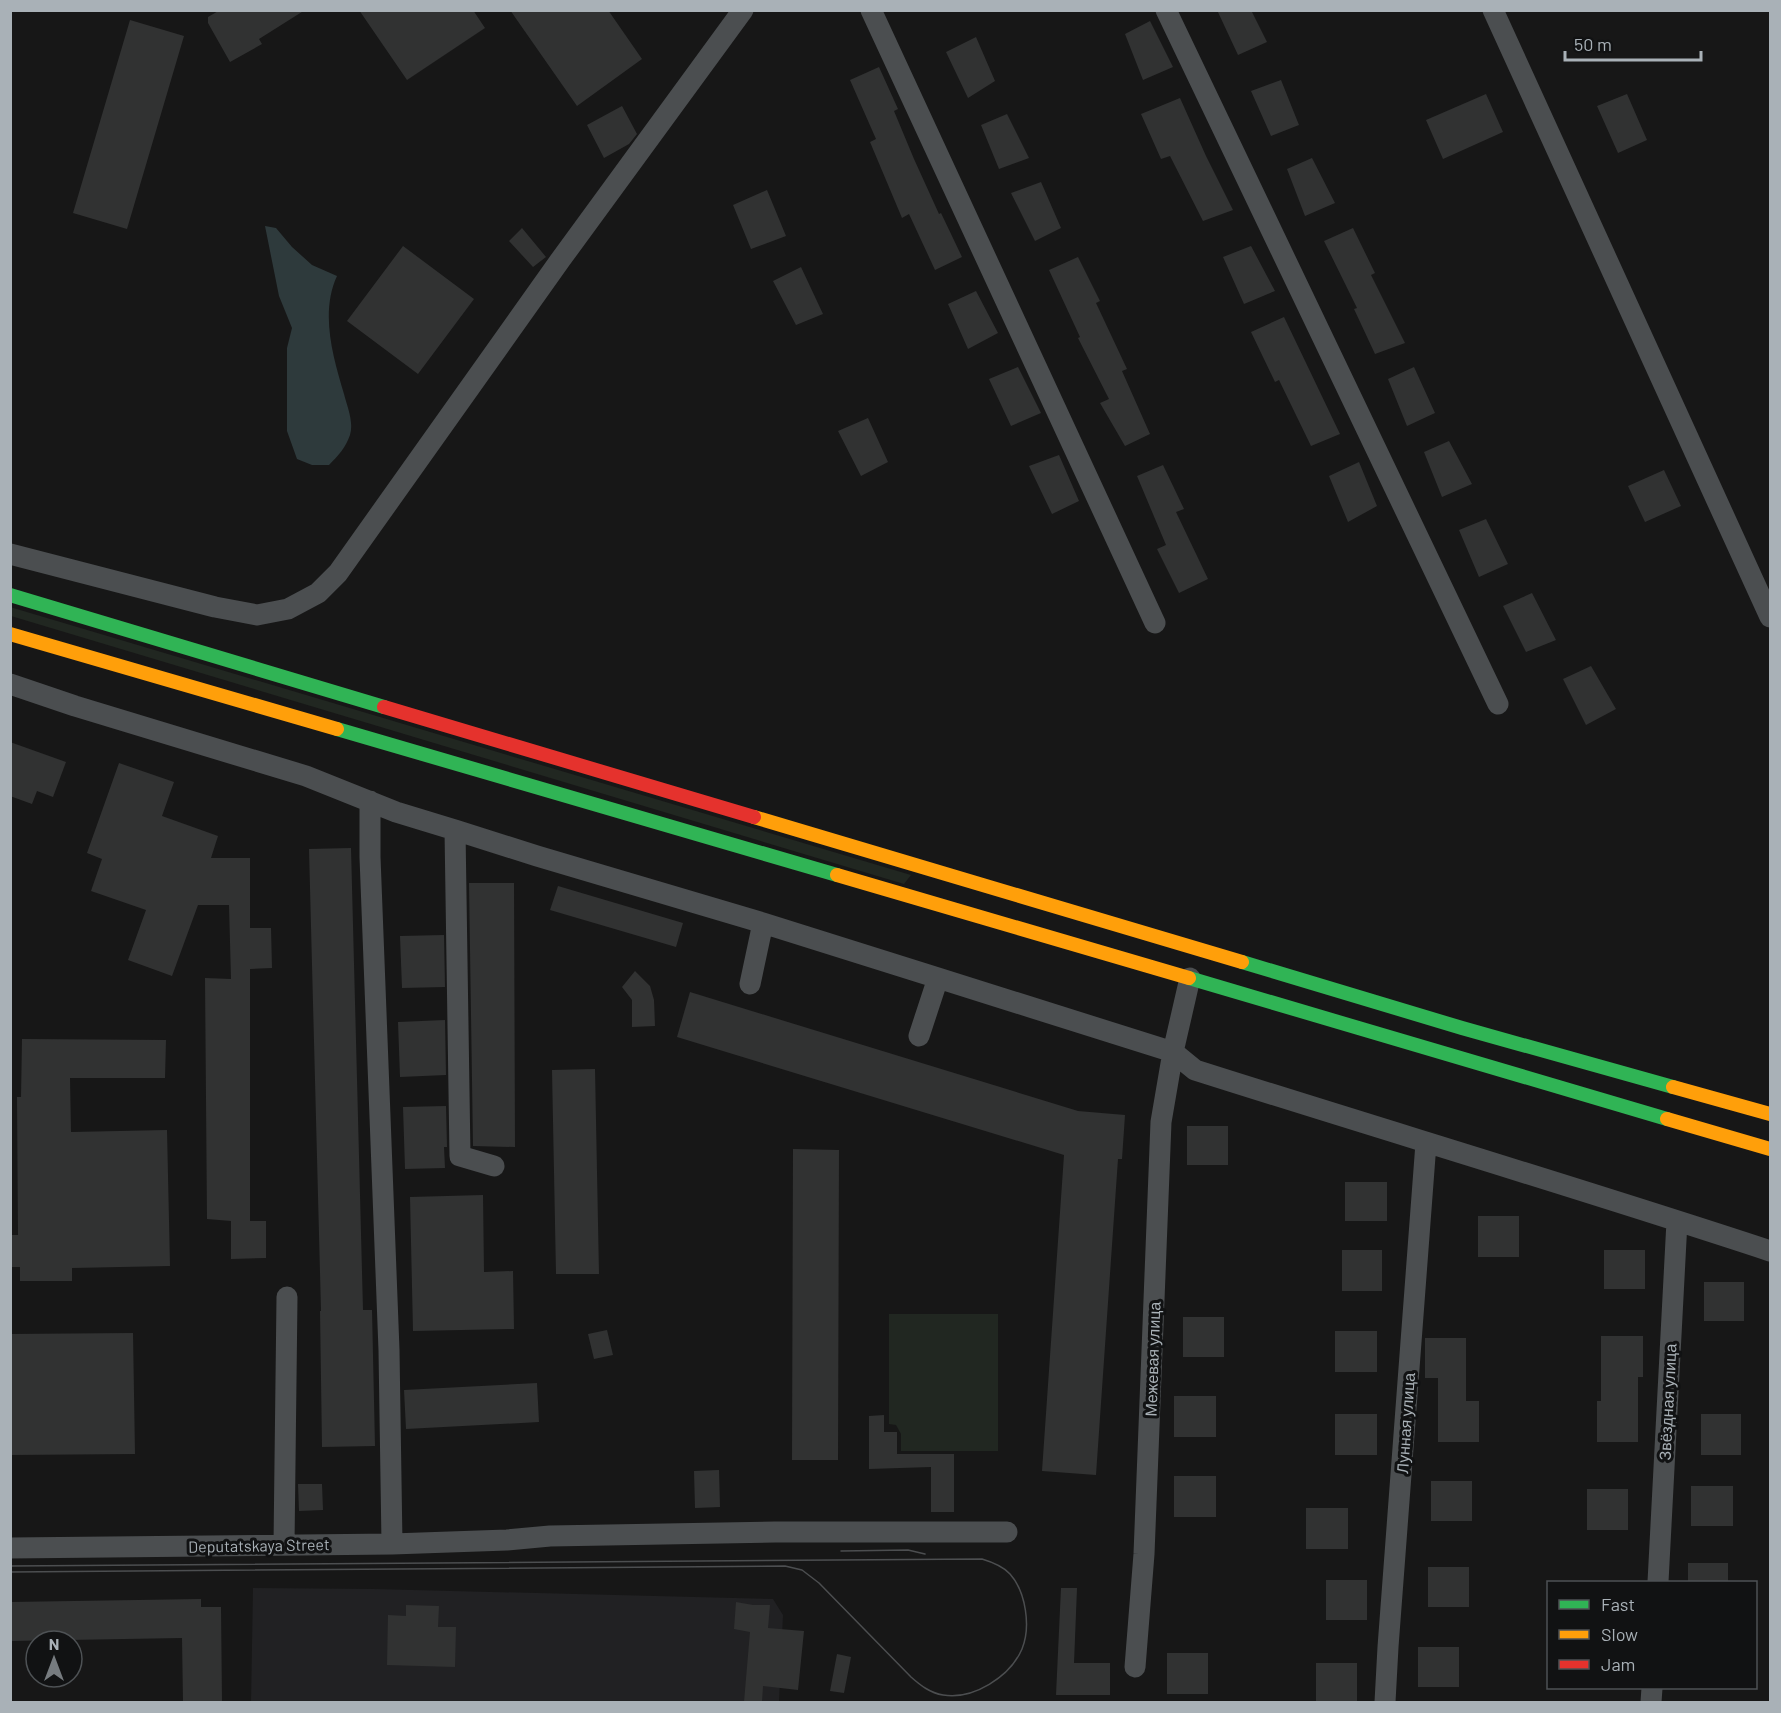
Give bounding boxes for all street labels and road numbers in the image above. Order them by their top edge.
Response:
street label: Межевая улица [1141,1301,1164,1417]
street label: Звёздная улица [1654,1343,1680,1461]
street label: Лунная улица [1392,1372,1418,1474]
street label: Deputatskaya Street [188,1534,330,1556]

